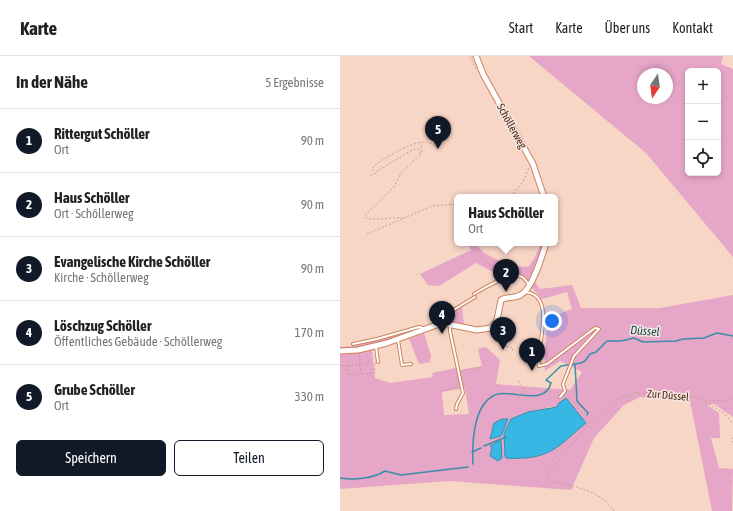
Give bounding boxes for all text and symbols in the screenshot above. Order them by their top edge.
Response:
text: Karte [20,17,57,39]
text: Start [509,20,533,36]
text: Karte [555,20,583,36]
text: Über uns [605,20,650,36]
text: Kontakt [672,20,713,36]
north arrow [637,68,673,104]
map controls [685,68,721,176]
button: + [685,68,721,104]
text: In der Nähe [16,72,88,92]
text: 5 Ergebnisse [265,75,324,90]
street label: Schöllerweg [495,102,529,151]
button: − [685,104,721,140]
pin: 5 [425,116,451,149]
text: Rittergut Schöller [54,125,150,142]
text: 1 [26,133,32,148]
text: 90 m [301,133,324,148]
button: locate [685,140,721,176]
text: Ort [54,142,69,157]
text: Haus Schöller [54,189,130,206]
popup [454,194,558,246]
text: 2 [26,197,32,212]
text: 90 m [301,197,324,212]
text: Haus Schöller [468,204,544,221]
text: Ort · Schöllerweg [54,206,134,221]
text: Ort [468,221,483,236]
text: Evangelische Kirche Schöller [54,253,210,270]
pin: 2 [493,259,519,292]
text: 3 [26,261,32,276]
text: 90 m [301,261,324,276]
text: Kirche · Schöllerweg [54,270,149,285]
pin: 4 [429,301,455,334]
your location [542,311,562,331]
text: Löschzug Schöller [54,317,151,334]
pin: 3 [490,317,516,350]
water label: Düssel [630,323,660,339]
text: 4 [26,325,32,340]
text: 170 m [295,325,324,340]
text: Öffentliches Gebäude · Schöllerweg [54,334,222,349]
pin: 1 [519,338,545,371]
text: Grube Schöller [54,381,135,398]
street label: Zur Düssel [646,387,690,403]
text: 5 [26,389,32,404]
text: 330 m [295,389,324,404]
text: Ort [54,398,69,413]
button: Speichern [16,440,166,476]
button: Teilen [174,440,324,476]

